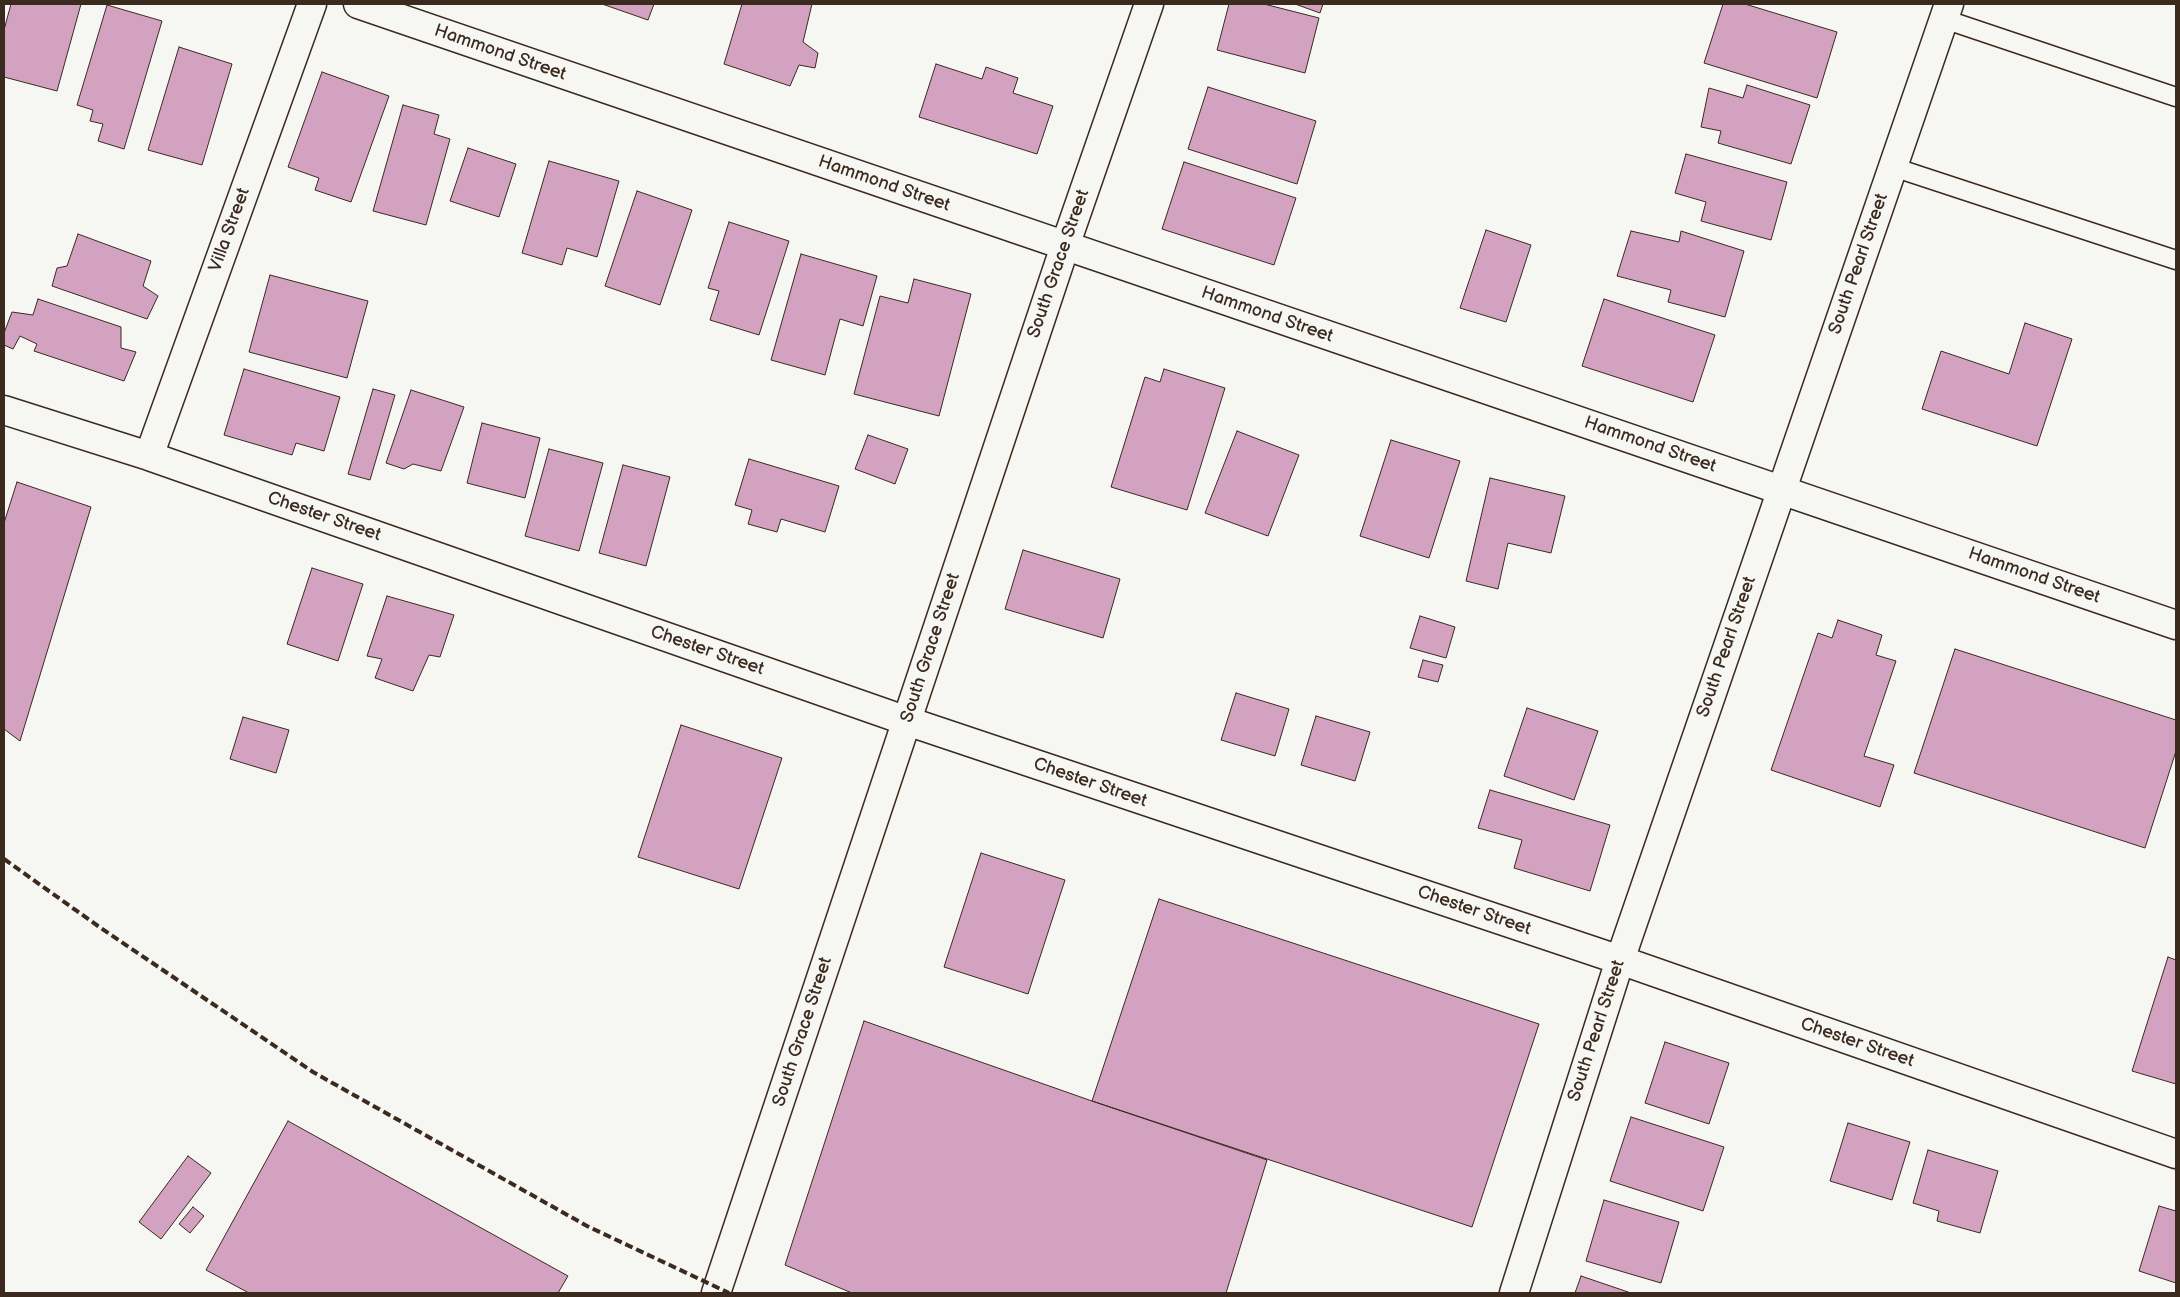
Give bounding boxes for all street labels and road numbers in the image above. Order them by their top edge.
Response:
street label: Hammond Street [431,20,569,86]
street label: Hammond Street [815,151,953,217]
street label: Villa Street [205,185,255,275]
street label: South Grace Street [1023,187,1095,341]
street label: South Pearl Street [1825,191,1893,337]
street label: Hammond Street [1198,282,1336,348]
street label: Hammond Street [1581,412,1719,478]
street label: Chester Street [264,487,384,547]
street label: Hammond Street [1965,543,2103,609]
street label: South Grace Street [897,571,965,725]
street label: South Pearl Street [1693,574,1761,720]
street label: Chester Street [647,621,767,681]
street label: Chester Street [1030,753,1150,813]
street label: Chester Street [1414,881,1534,941]
street label: South Grace Street [769,955,837,1109]
street label: South Pearl Street [1564,957,1630,1105]
street label: Chester Street [1797,1013,1917,1073]

